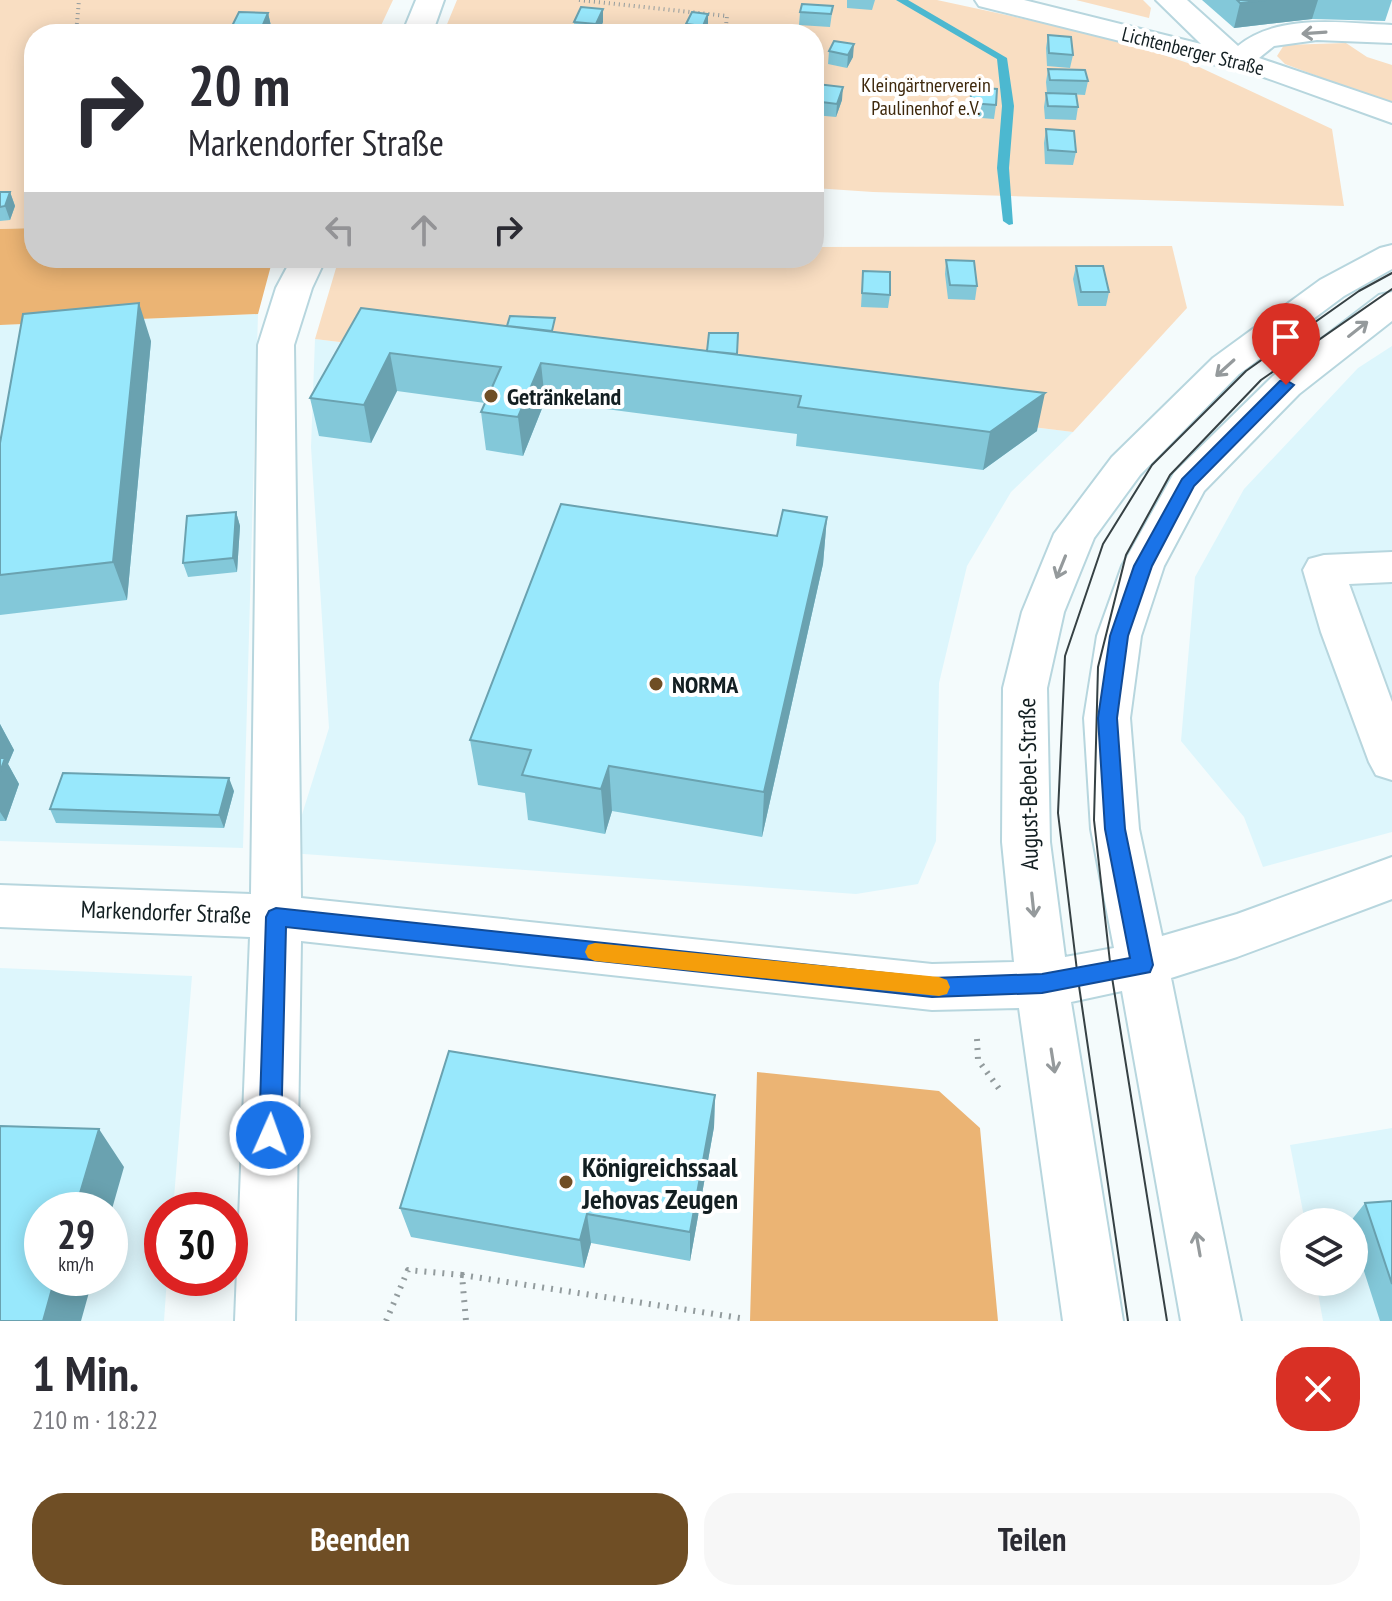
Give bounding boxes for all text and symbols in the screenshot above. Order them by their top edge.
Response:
street label: Lichtenberger Straße [1119,21,1267,81]
one-way arrow [1301,25,1328,40]
text: 20 m [188,49,290,121]
icon: right [56,56,160,160]
park label: Kleingärtnerverein Paulinenhof e.V. [861,72,991,121]
text: Markendorfer Straße [188,119,444,166]
icon: left [318,208,362,252]
icon: ahead [402,208,446,252]
icon: right [486,208,530,252]
pin [1252,303,1320,385]
icon: arrive [1264,315,1308,359]
one-way arrow [1347,321,1368,338]
one-way arrow [1215,359,1235,377]
place label: Getränkeland [507,381,621,412]
marker: Getränkeland [482,387,500,405]
one-way arrow [1053,554,1067,579]
place label: NORMA [672,669,739,700]
marker: NORMA [647,675,665,693]
street label: August-Bebel-Straße [1011,697,1045,871]
one-way arrow [1026,892,1041,917]
street label: Markendorfer Straße [80,894,252,930]
one-way arrow [1046,1048,1061,1073]
position arrow [228,1093,312,1177]
place label: Königreichssaal Jehovas Zeugen [581,1148,738,1217]
marker: Königreichssaal Jehovas Zeugen [557,1173,575,1191]
speed limit sign: 30 [144,1192,248,1296]
text: 29 [57,1208,95,1260]
map controls [1280,1208,1368,1296]
button: layers [1280,1208,1368,1296]
one-way arrow [1189,1232,1204,1257]
text: km/h [58,1251,94,1277]
text: 1 Min. [32,1342,139,1404]
button: close [1276,1347,1360,1431]
text: 210 m · 18:22 [32,1403,158,1436]
button: Beenden [32,1493,688,1585]
button: Teilen [704,1493,1360,1585]

